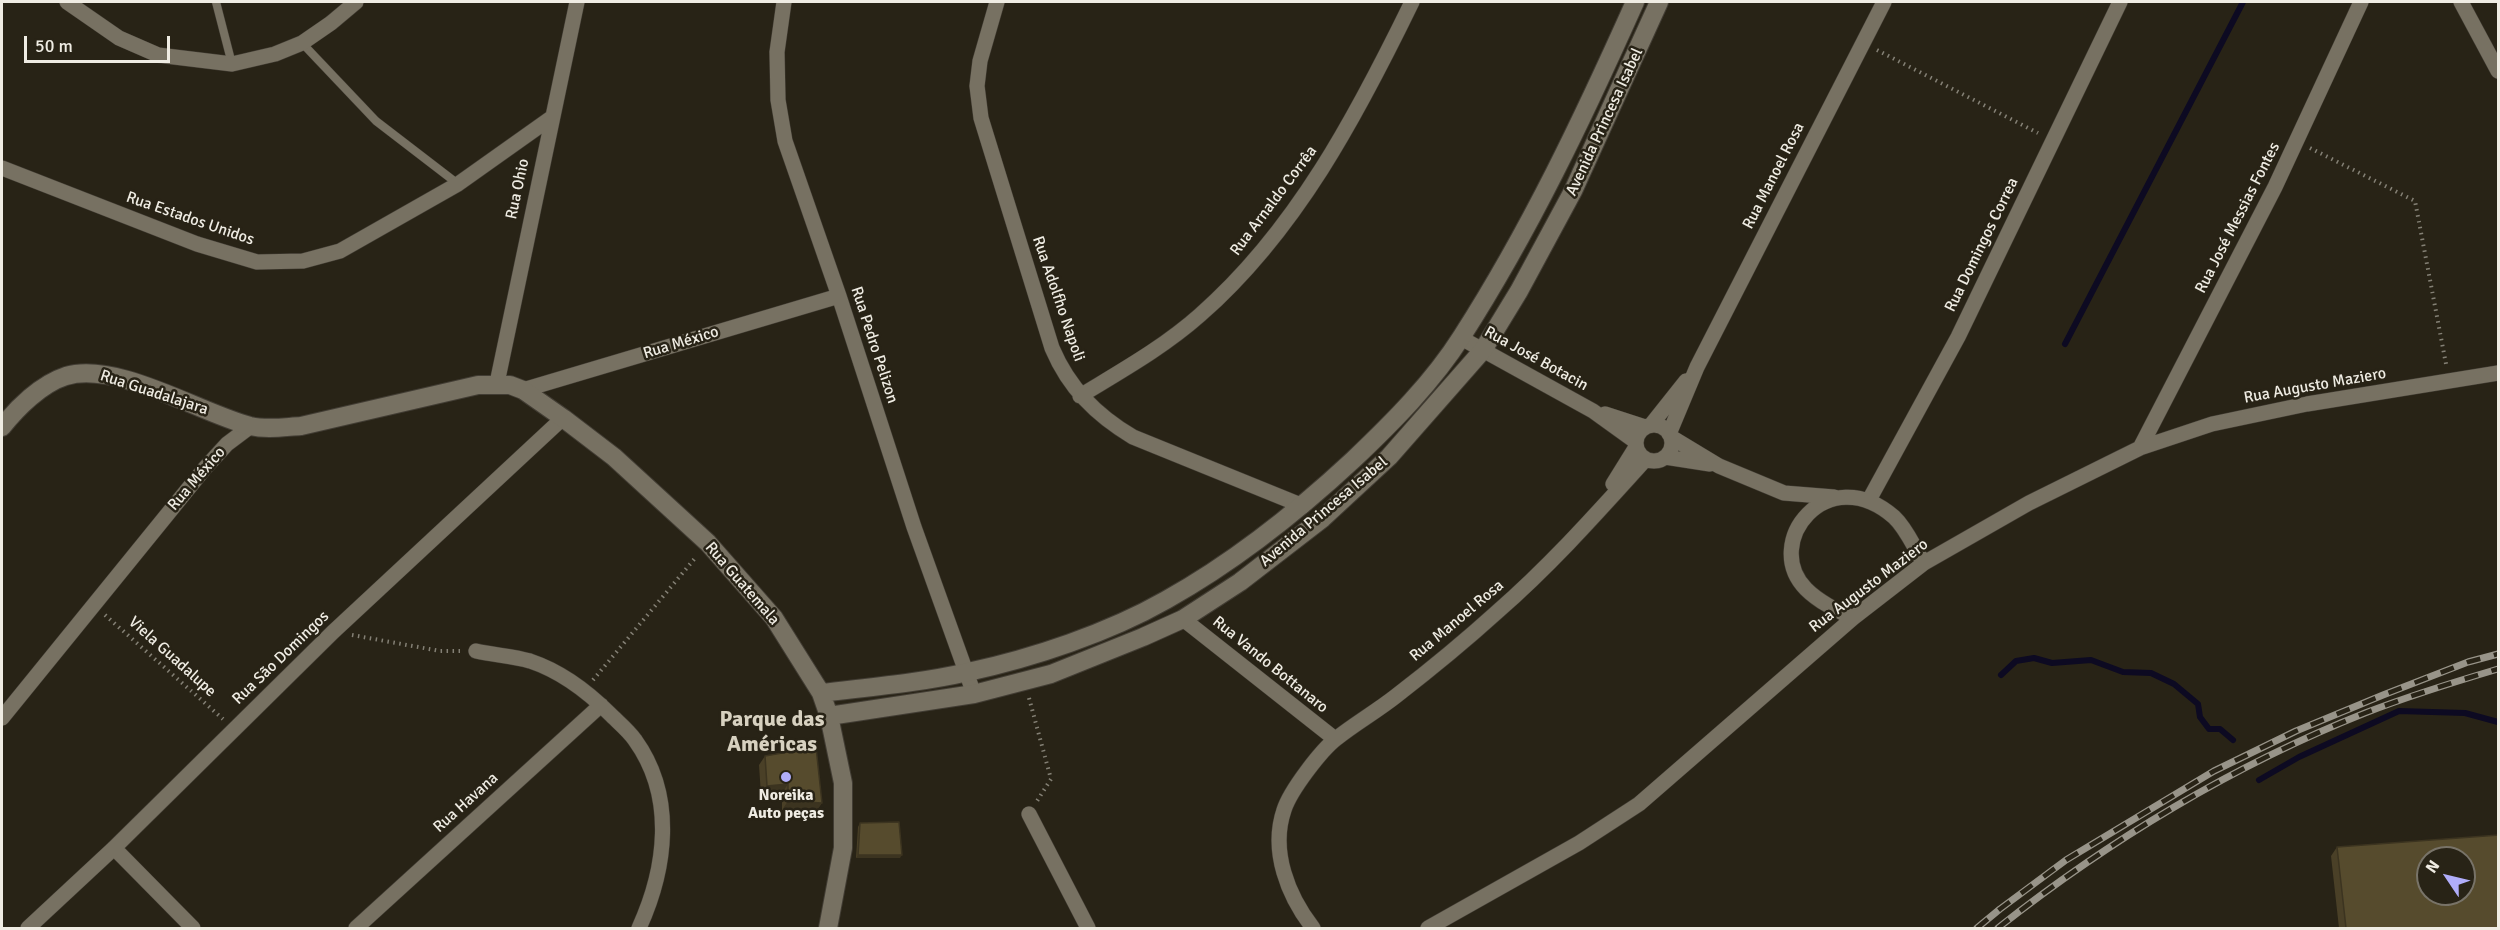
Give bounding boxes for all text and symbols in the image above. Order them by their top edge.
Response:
scale bar [27,24,172,62]
text: 50 m [35,35,73,57]
street label: Avenida Princesa Isabel [1562,45,1648,199]
street label: Rua Manoel Rosa [1739,120,1809,232]
street label: Rua José Messias Fontes [2192,139,2284,297]
street label: Rua Arnaldo Corrêa [1226,142,1322,260]
street label: Rua Ohio [502,157,534,221]
street label: Rua Domingos Correa [1941,175,2023,315]
street label: Rua Estados Unidos [123,188,257,250]
street label: Rua Adolfho Napoli [1028,234,1088,364]
street label: Rua Pedro Pelizon [846,284,902,406]
street label: Rua México [641,322,721,364]
street label: Rua José Botacin [1481,322,1591,396]
street label: Rua Augusto Maziero [2242,364,2388,408]
street label: Rua Guadalajara [97,366,211,420]
street label: Rua México [164,443,230,515]
street label: Avenida Princesa Isabel [1256,453,1392,571]
street label: Rua Augusto Maziero [1806,535,1932,637]
street label: Rua Guatemala [701,539,783,629]
street label: Rua Manoel Rosa [1406,576,1508,666]
street label: Rua São Domingos [229,607,333,709]
street label: Rua Vando Bottanaro [1208,612,1332,718]
street label: Viela Guadalupe [124,613,220,701]
district label: Parque das Américas [720,707,824,758]
street label: Rua Havana [430,769,502,837]
marker: Noreika Auto peças [779,770,793,784]
place label: Noreika Auto peças [748,786,824,824]
north arrow [2416,846,2476,906]
text: N [2422,857,2444,877]

